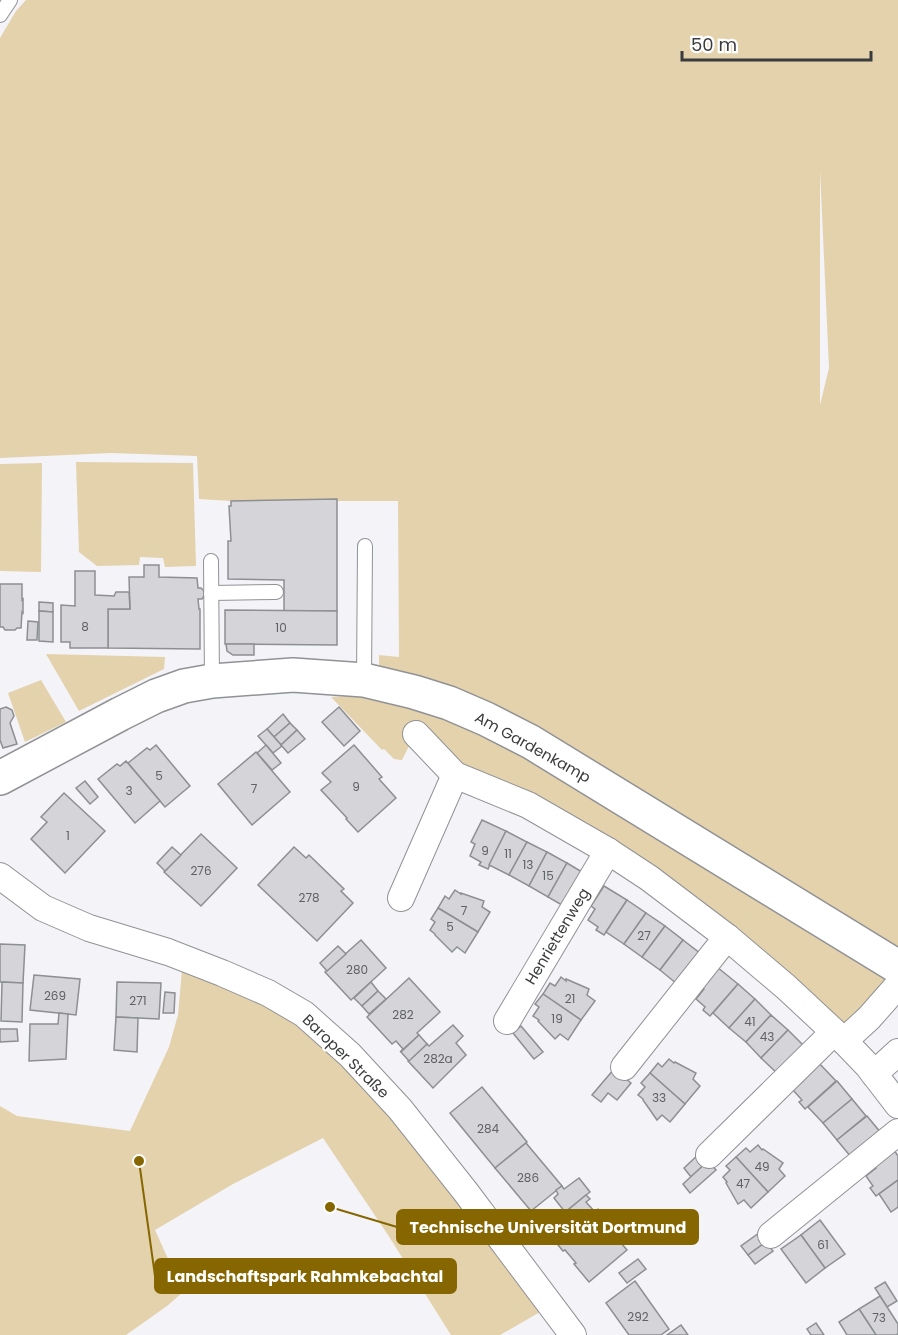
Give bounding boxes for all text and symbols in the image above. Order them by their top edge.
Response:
scale bar [682,24,871,62]
text: 50 m [691,32,737,57]
house number: 8 [81,618,89,635]
house number: 10 [275,619,287,636]
street label: Am Gardenkamp [471,706,595,788]
house number: 5 [155,767,163,784]
house number: 9 [352,778,360,795]
house number: 7 [251,780,258,797]
house number: 3 [125,782,133,799]
house number: 1 [66,827,70,844]
house number: 9 [481,842,489,859]
house number: 11 [504,845,512,862]
house number: 13 [523,856,533,873]
house number: 276 [190,862,212,879]
house number: 15 [542,867,554,884]
street label: Henriettenweg [520,884,594,988]
house number: 278 [298,889,320,906]
house number: 7 [461,902,468,919]
house number: 5 [446,918,454,935]
house number: 27 [637,927,651,944]
house number: 280 [346,961,368,978]
house number: 269 [44,987,66,1004]
house number: 21 [565,990,575,1007]
house number: 271 [129,992,147,1009]
house number: 282 [392,1006,414,1023]
street label: Baroper Straße [298,1009,394,1103]
house number: 19 [551,1010,563,1027]
house number: 41 [744,1013,756,1030]
house number: 43 [760,1028,774,1045]
house number: 282a [423,1050,453,1067]
house number: 33 [652,1089,666,1106]
house number: 284 [477,1120,499,1137]
house number: 49 [754,1158,770,1175]
house number: 286 [517,1169,539,1186]
house number: 47 [736,1175,750,1192]
callout: Technische Universität Dortmund [397,1210,698,1244]
text: Technische Universität Dortmund [410,1216,686,1239]
house number: 61 [817,1236,829,1253]
callout: Landschaftspark Rahmkebachtal [155,1259,456,1293]
text: Landschaftspark Rahmkebachtal [167,1265,443,1288]
house number: 292 [627,1308,649,1325]
house number: 73 [872,1309,886,1326]

